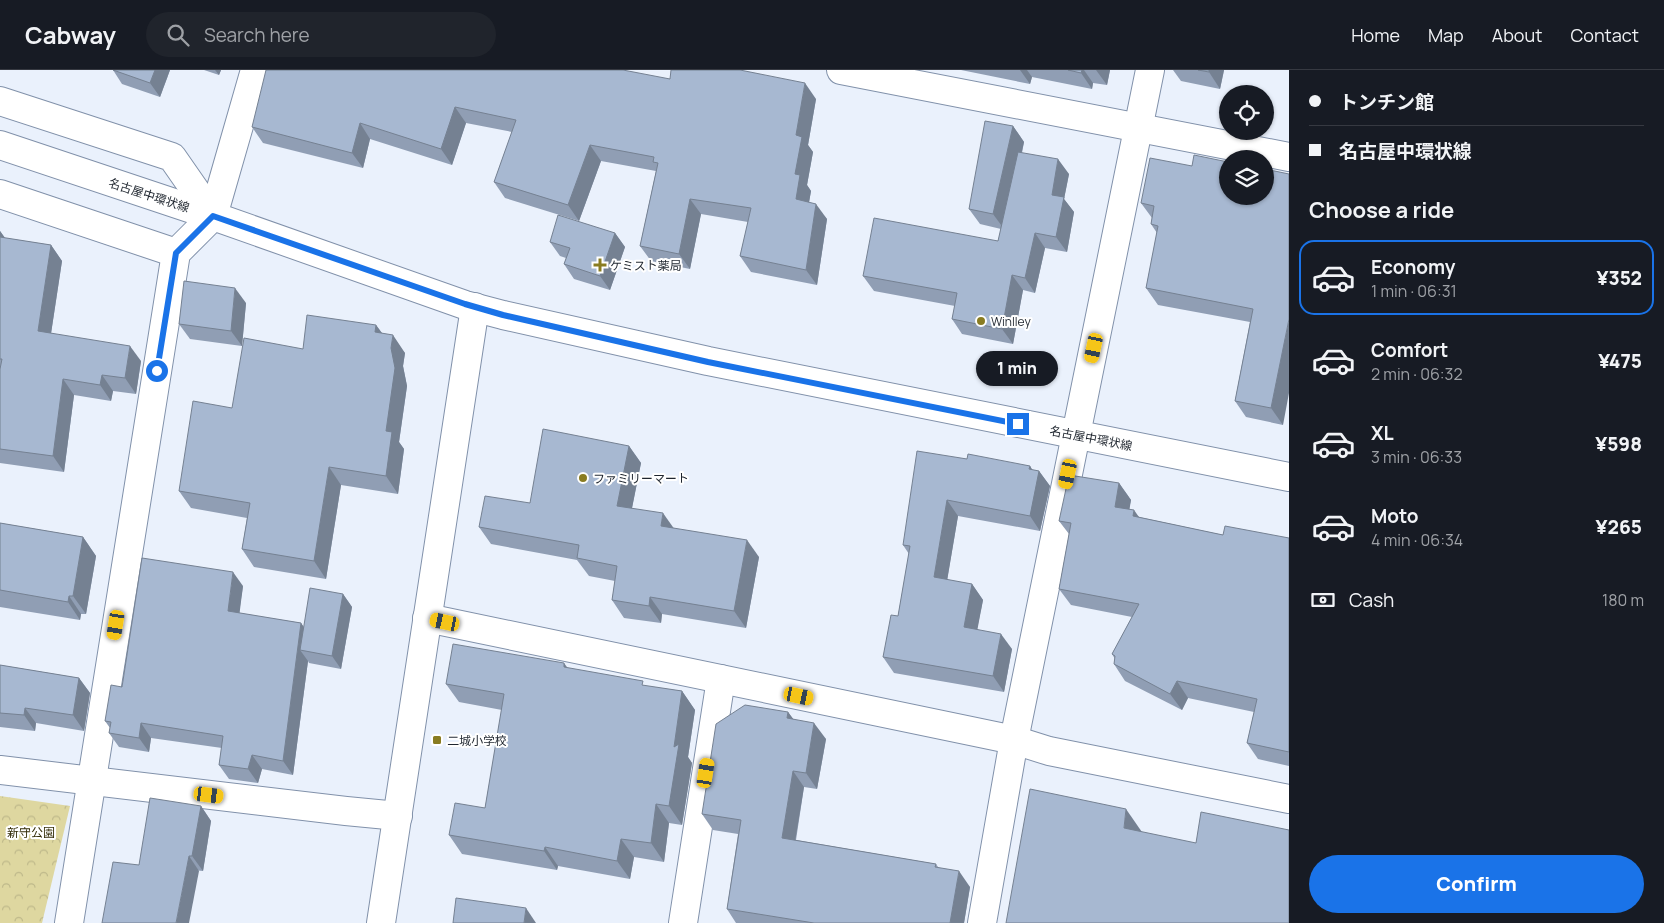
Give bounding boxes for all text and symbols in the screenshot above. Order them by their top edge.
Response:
search box [146,12,496,57]
text: Cabway [25,18,116,51]
icon: search [164,21,192,49]
text: Search here [204,22,310,48]
text: Home [1351,23,1400,47]
text: Map [1428,23,1464,47]
text: About [1492,23,1542,47]
text: Contact [1570,23,1639,47]
map controls [1219,85,1274,205]
button: locate [1219,85,1274,140]
text: トンチン館 [1339,89,1434,115]
text: 名古屋中環状線 [1339,138,1472,164]
button: layers [1219,150,1274,205]
street label: 名古屋中環状線 [106,174,192,216]
text: Choose a ride [1309,195,1454,225]
text: Economy [1371,254,1455,280]
icon: car [1311,255,1356,300]
place label: ケミスト薬局 [610,257,682,274]
marker: ケミスト薬局 [594,259,606,271]
text: ¥352 [1597,265,1642,291]
text: 1 min · 06:31 [1371,280,1457,302]
place label: Winlley [991,313,1031,330]
marker: Winlley [975,315,987,327]
car [1083,332,1104,364]
text: Comfort [1371,337,1448,363]
icon: car [1311,338,1356,383]
text: ¥475 [1598,348,1642,374]
callout: 1 min [977,352,1059,386]
text: 1 min [997,357,1037,379]
route start [146,360,168,382]
text: 2 min · 06:32 [1371,363,1463,385]
route end [1007,413,1029,435]
text: XL [1371,420,1394,446]
icon: car [1311,421,1356,466]
street label: 名古屋中環状線 [1048,422,1134,454]
text: ¥598 [1595,431,1642,457]
text: 3 min · 06:33 [1371,446,1462,468]
car [1057,458,1078,490]
place label: ファミリーマート [593,470,689,487]
marker: ファミリーマート [577,472,589,484]
text: Moto [1371,503,1418,529]
icon: car [1311,504,1356,549]
text: ¥265 [1596,514,1642,540]
text: 4 min · 06:34 [1371,529,1463,551]
icon: cash [1309,586,1337,614]
text: Cash [1349,587,1394,613]
text: 180 m [1602,589,1644,611]
car [106,609,125,641]
car [428,612,461,632]
car [782,686,815,706]
place label: 二城小学校 [447,732,507,749]
marker: 二城小学校 [431,734,443,746]
car [696,757,715,789]
car [193,786,224,804]
park label: 新守公園 [7,824,55,841]
button: Confirm [1309,855,1644,913]

